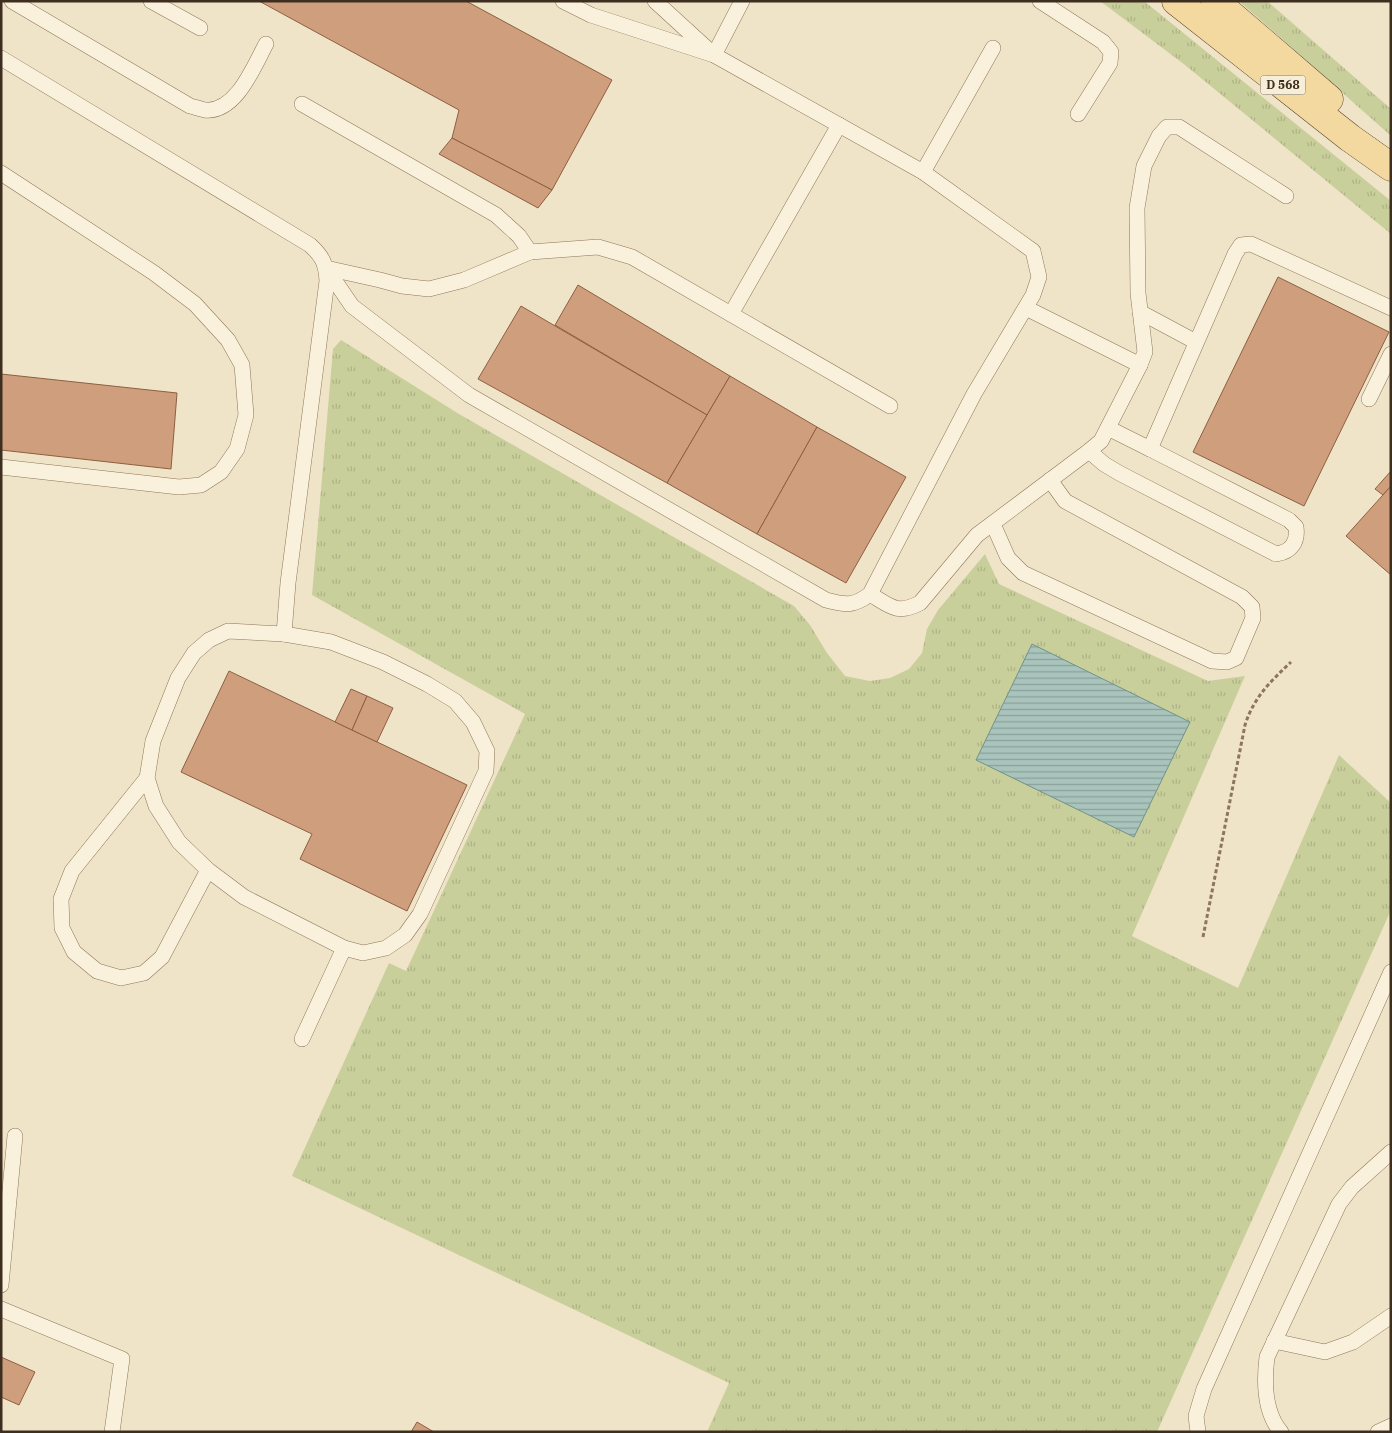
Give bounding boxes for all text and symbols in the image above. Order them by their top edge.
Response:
road number: D 568 [1260,76,1306,94]

